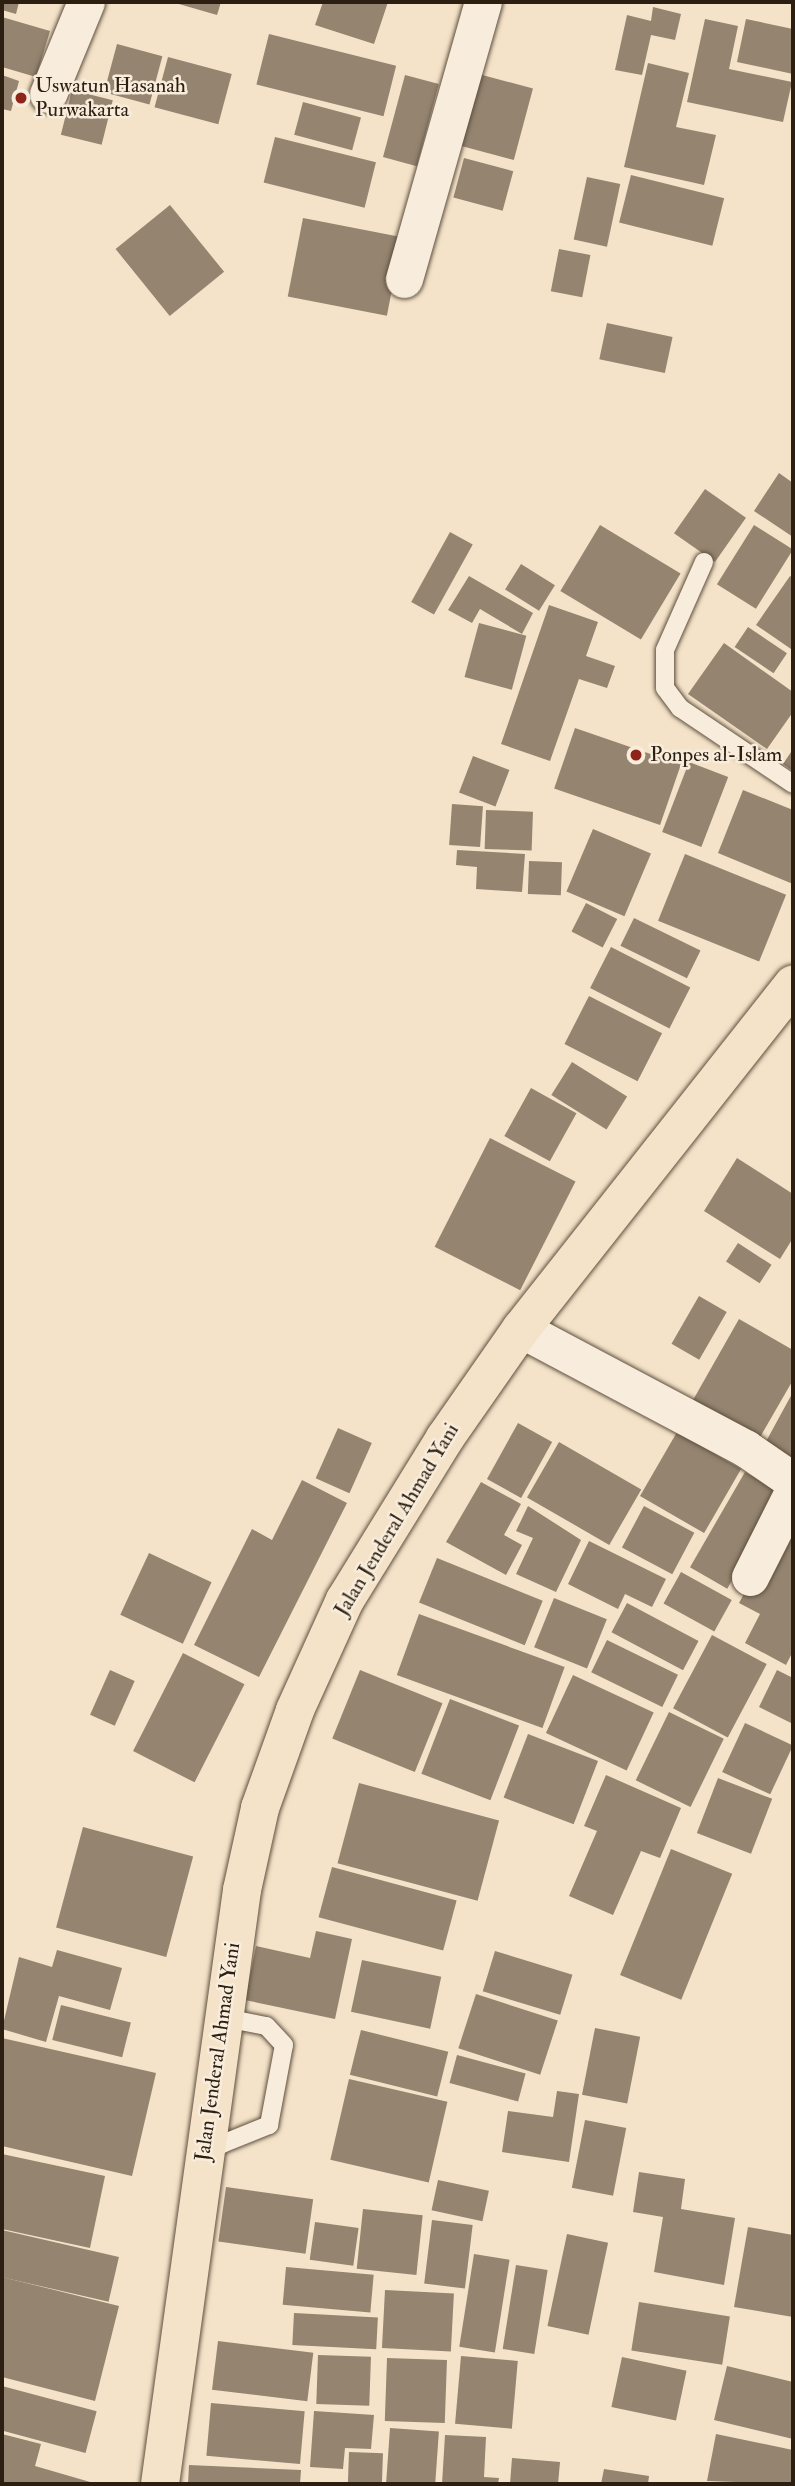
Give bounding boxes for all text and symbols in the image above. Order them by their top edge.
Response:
place label: Uswatun Hasanah Purwakarta [35,73,186,123]
marker: Uswatun Hasanah Purwakarta [13,90,29,106]
place label: Ponpes al-Islam [650,742,782,768]
marker: Ponpes al-Islam [628,747,644,763]
street label: Jalan Jenderal Ahmad Yani [329,1419,465,1621]
street label: Jalan Jenderal Ahmad Yani [190,1941,246,2163]

